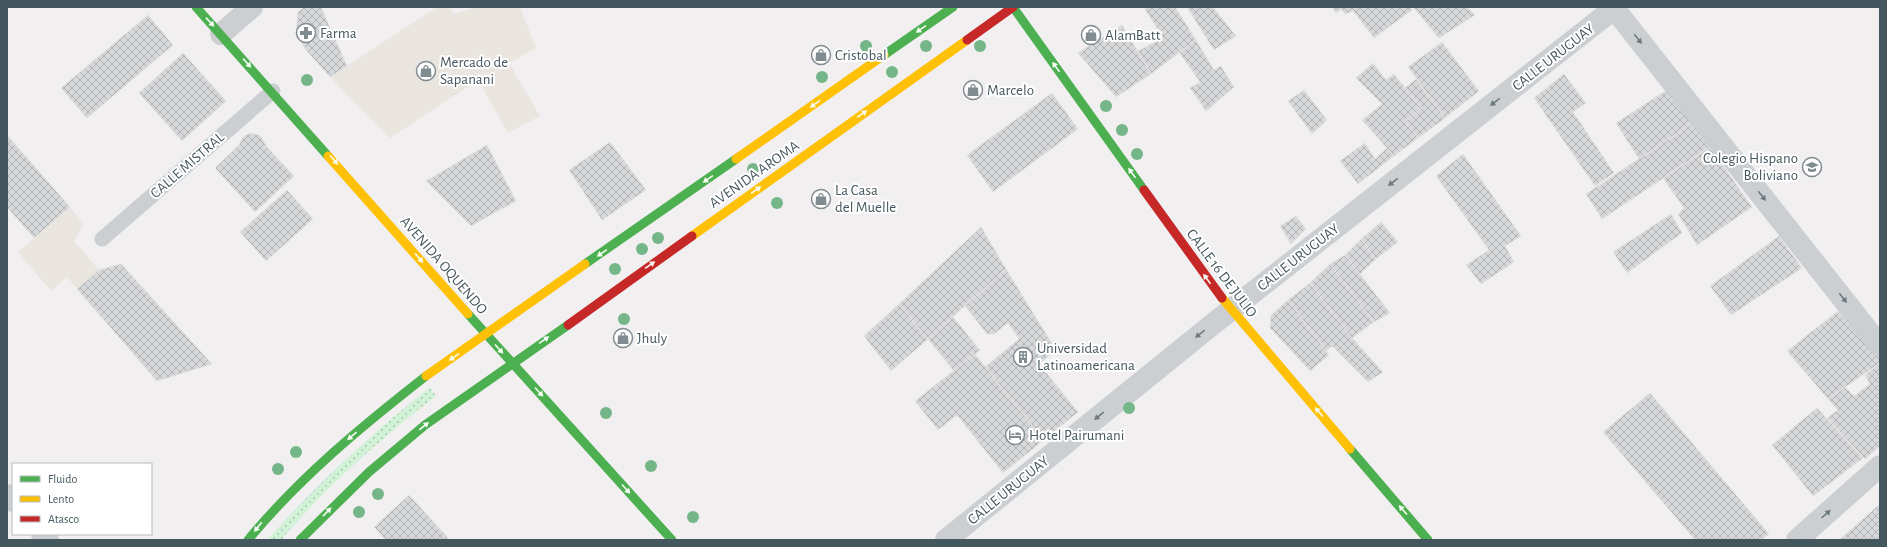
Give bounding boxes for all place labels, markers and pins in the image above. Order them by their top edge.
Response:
pharmacy icon: Farma [295,22,317,44]
shop icon: AlamBatt [1080,24,1102,46]
place label: Farma [320,26,357,41]
place label: AlamBatt [1105,28,1161,43]
shop icon: Cristobal [810,44,832,66]
place label: Cristobal [835,48,887,63]
place label: Mercado de Sapanani [440,55,508,87]
shop icon: Mercado de Sapanani [415,60,437,82]
shop icon: Marcelo [962,79,984,101]
place label: Marcelo [987,83,1034,98]
place label: Colegio Hispano Boliviano [1703,151,1798,183]
school or university icon: Colegio Hispano Boliviano [1801,156,1823,178]
place label: La Casa del Muelle [835,183,896,215]
shop icon: La Casa del Muelle [810,188,832,210]
shop icon: Jhuly [612,327,634,349]
place label: Jhuly [637,331,668,346]
place label: Universidad Latinoamericana [1037,341,1135,373]
building icon: Universidad Latinoamericana [1012,346,1034,368]
hotel icon: Hotel Pairumani [1004,424,1026,446]
place label: Hotel Pairumani [1029,428,1124,443]

